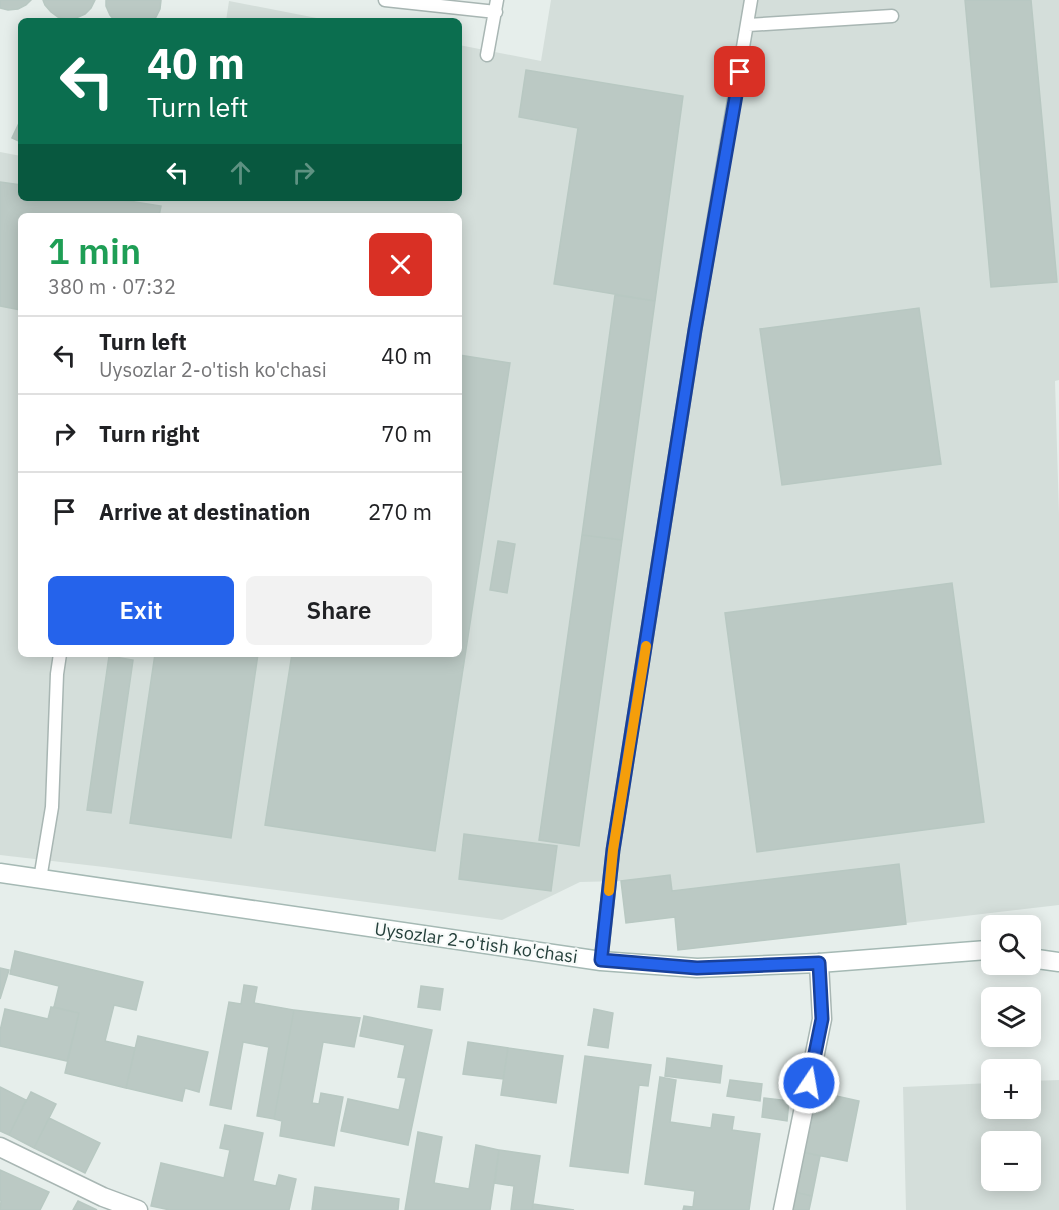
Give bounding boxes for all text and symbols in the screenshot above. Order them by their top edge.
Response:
text: 40 m [147,36,245,91]
icon: left [48,42,126,120]
pin [714,46,765,97]
icon: arrive [723,55,756,88]
text: Turn left [147,89,248,124]
icon: left [161,156,194,189]
icon: ahead [224,156,257,189]
icon: right [287,156,320,189]
text: 1 min [48,227,141,274]
button: close [369,233,432,296]
text: 380 m · 07:32 [48,273,176,300]
text: Turn left [99,327,187,356]
icon: left [48,339,81,372]
text: 40 m [381,341,432,370]
text: Uysozlar 2-o'tish ko'chasi [99,356,327,383]
icon: right [48,417,81,450]
text: Turn right [99,419,200,448]
text: 70 m [381,419,432,448]
icon: arrive [48,495,81,528]
text: Arrive at destination [99,497,310,526]
text: 270 m [368,497,432,526]
button: Exit [48,576,234,645]
button: Share [246,576,432,645]
map controls [981,915,1041,1191]
button: search [981,915,1041,975]
street label: Uysozlar 2-o'tish ko'chasi [373,917,579,968]
button: layers [981,987,1041,1047]
position arrow [777,1051,841,1115]
button: + [981,1059,1041,1119]
button: − [981,1131,1041,1191]

